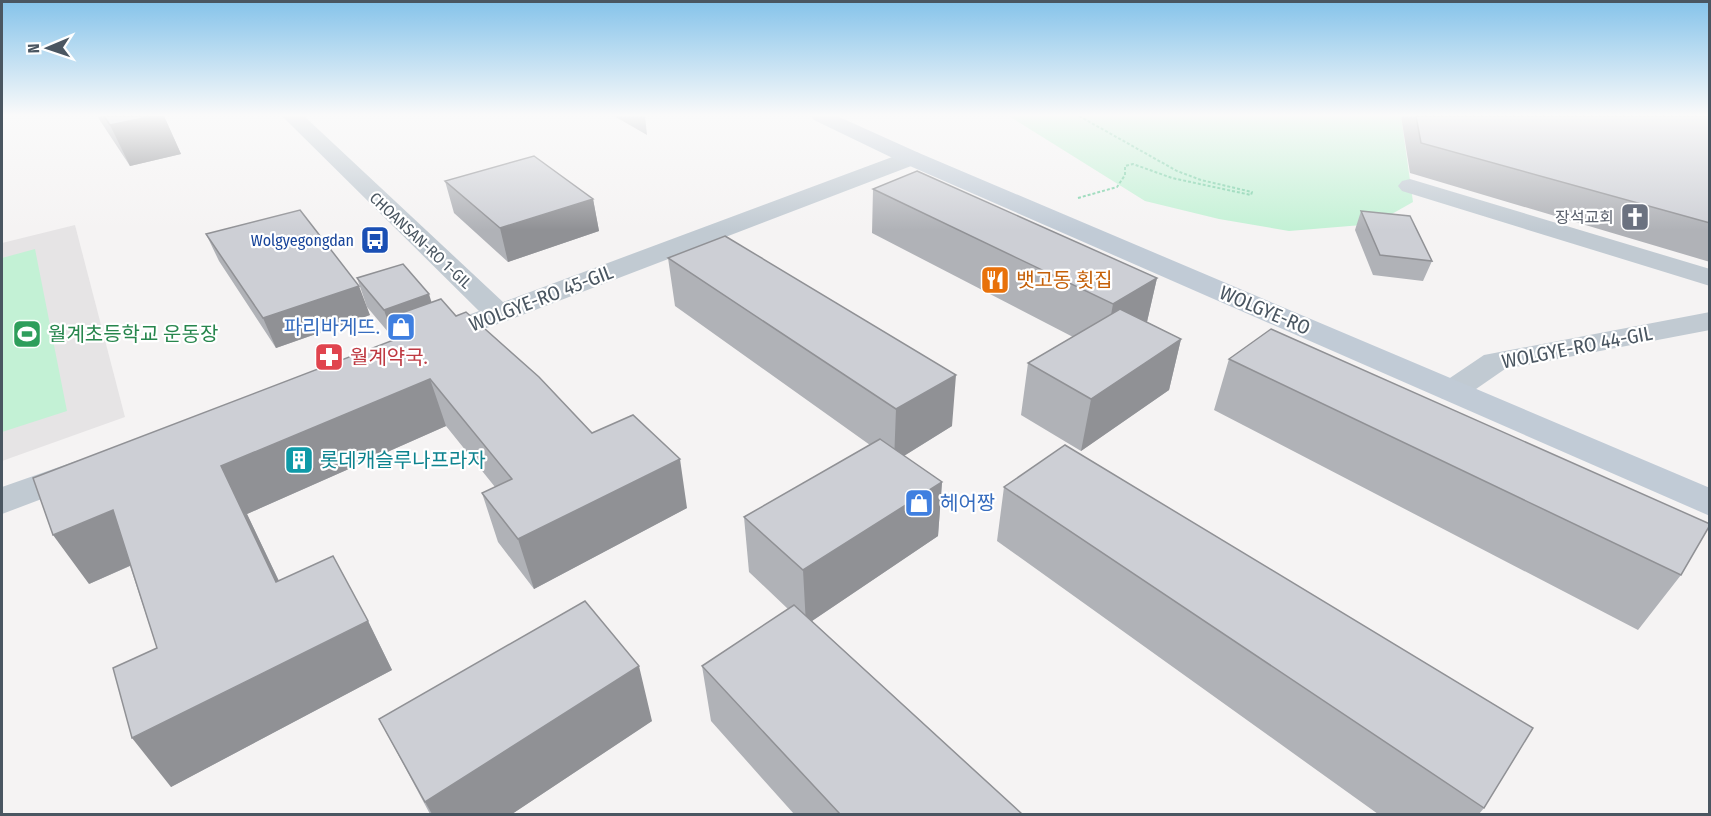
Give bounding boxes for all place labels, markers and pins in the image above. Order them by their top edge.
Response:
church icon: 장석교회 [1619,201,1651,233]
place label: 장석교회 [1555,208,1614,227]
bus stop icon: Wolgyegongdan [359,224,391,256]
place label: Wolgyegongdan [251,231,354,250]
restaurant icon: 뱃고동 횟집 [979,264,1011,296]
place label: 뱃고동 횟집 [1016,268,1113,292]
shop icon: 파리바게뜨. [385,311,417,343]
place label: 파리바게뜨. [284,315,380,339]
sports icon: 월계초등학교 운동장 [11,318,43,350]
place label: 월계초등학교 운동장 [48,322,218,346]
pharmacy icon: 월계약국. [313,341,345,373]
place label: 월계약국. [350,345,428,369]
building icon: 롯데캐슬루나프라자 [283,444,315,476]
place label: 롯데캐슬루나프라자 [320,448,486,472]
shop icon: 헤어짱 [903,487,935,519]
place label: 헤어짱 [940,491,995,515]

